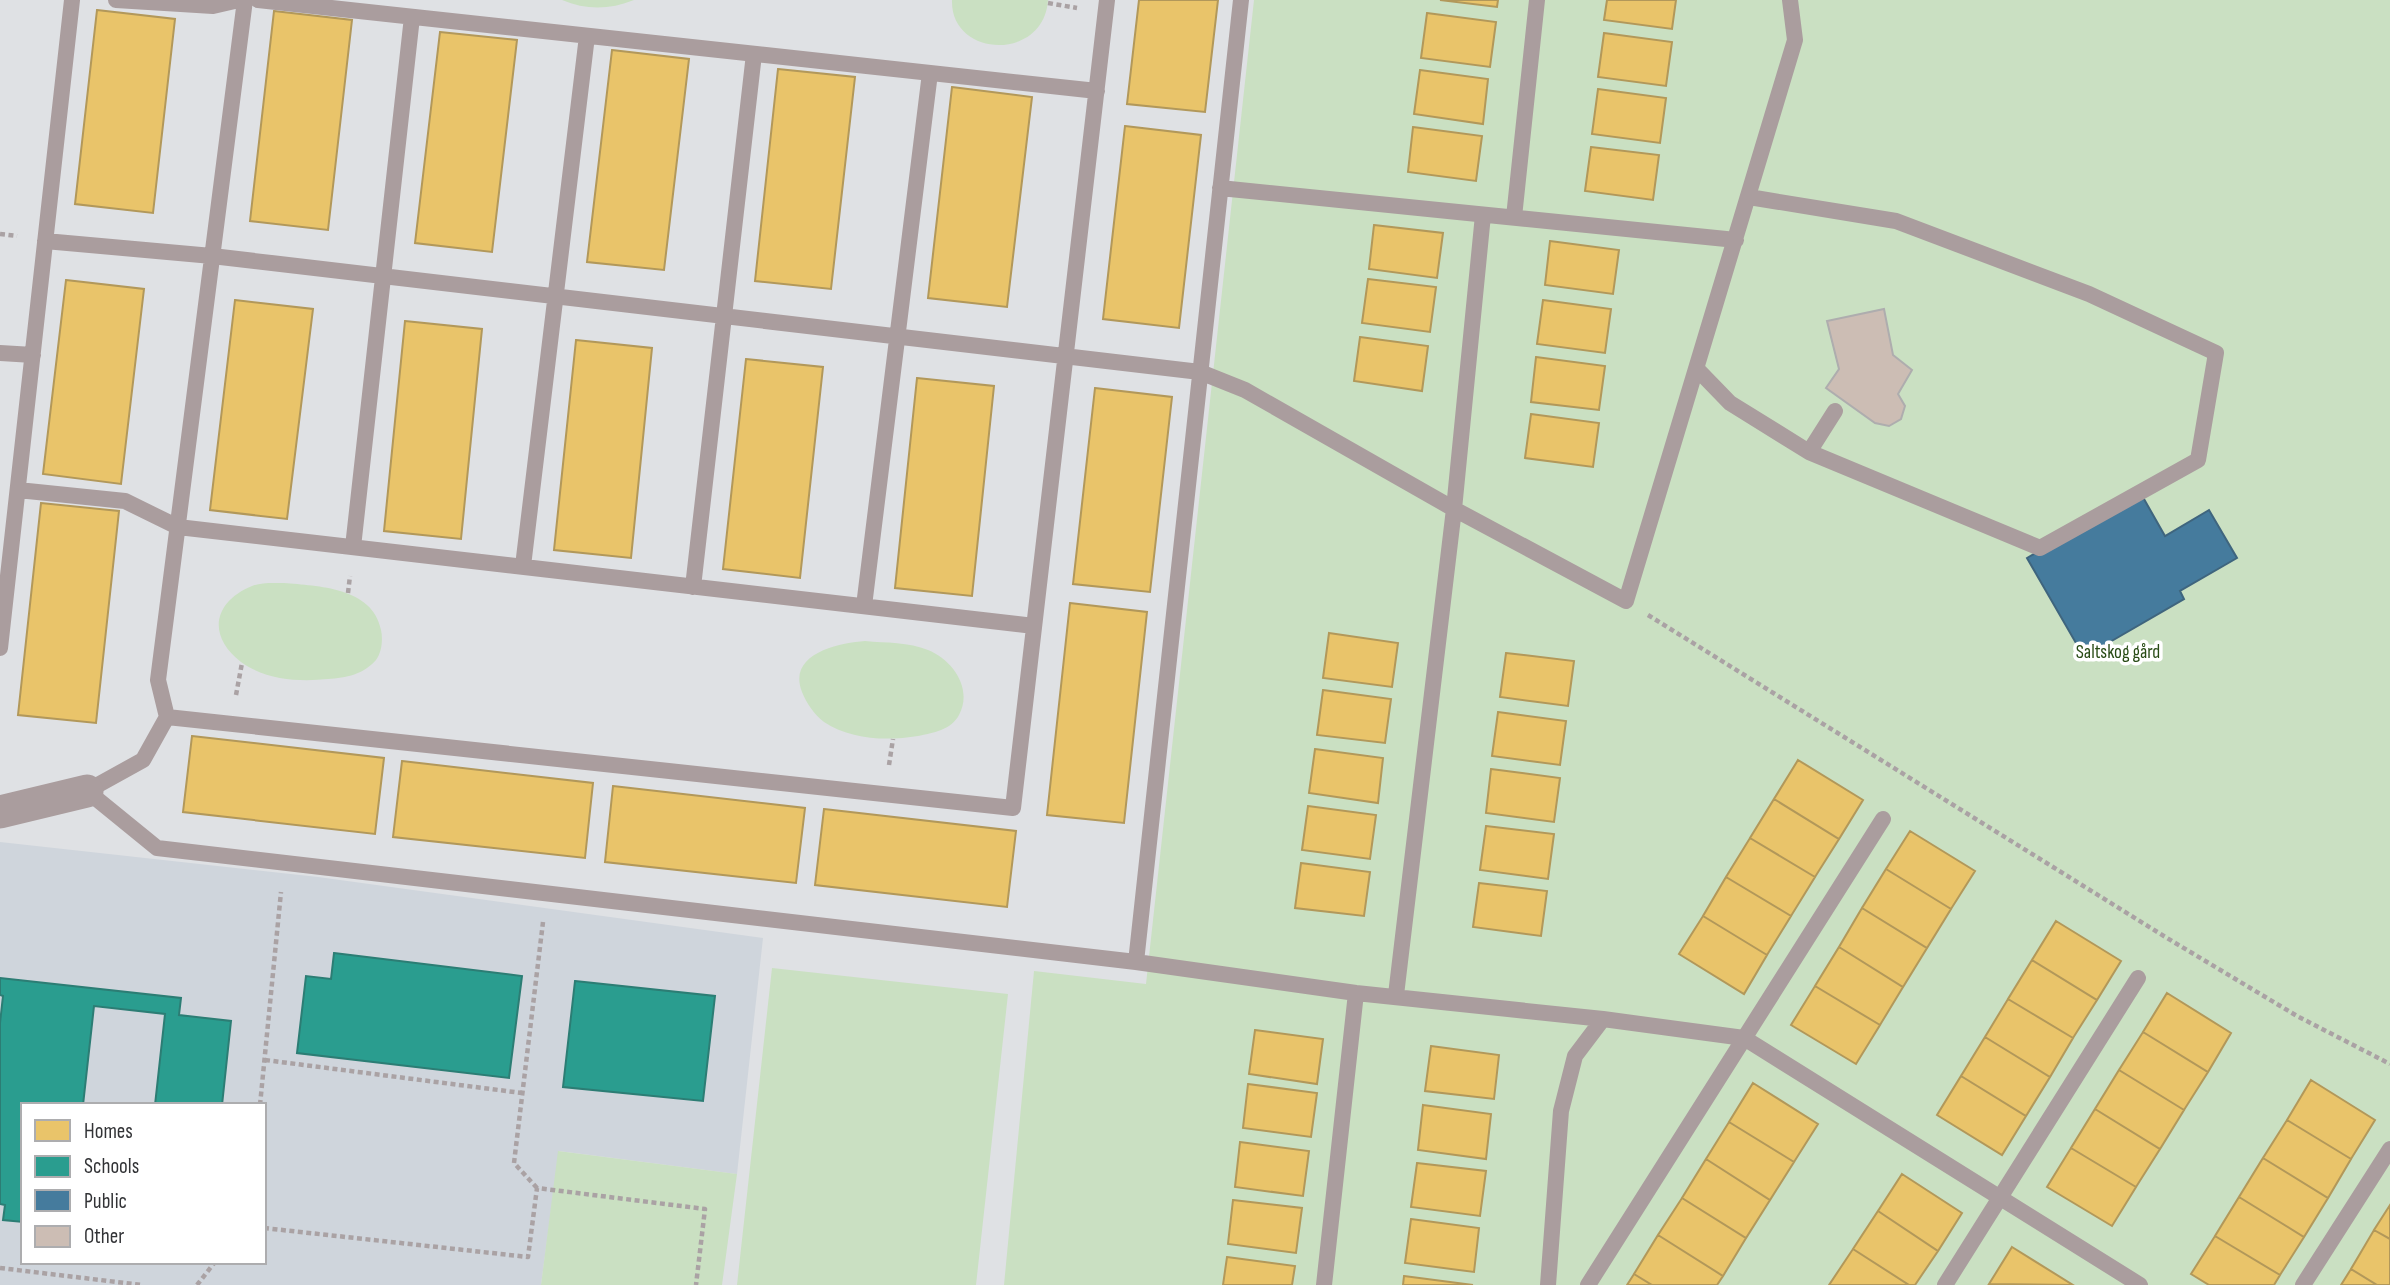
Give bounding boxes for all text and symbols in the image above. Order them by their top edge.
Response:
park label: Saltskog gård [2076,641,2160,664]
legend [21,1103,266,1264]
text: Homes [84,1119,133,1144]
text: Schools [84,1154,139,1179]
text: Public [84,1189,127,1214]
text: Other [84,1224,124,1249]

